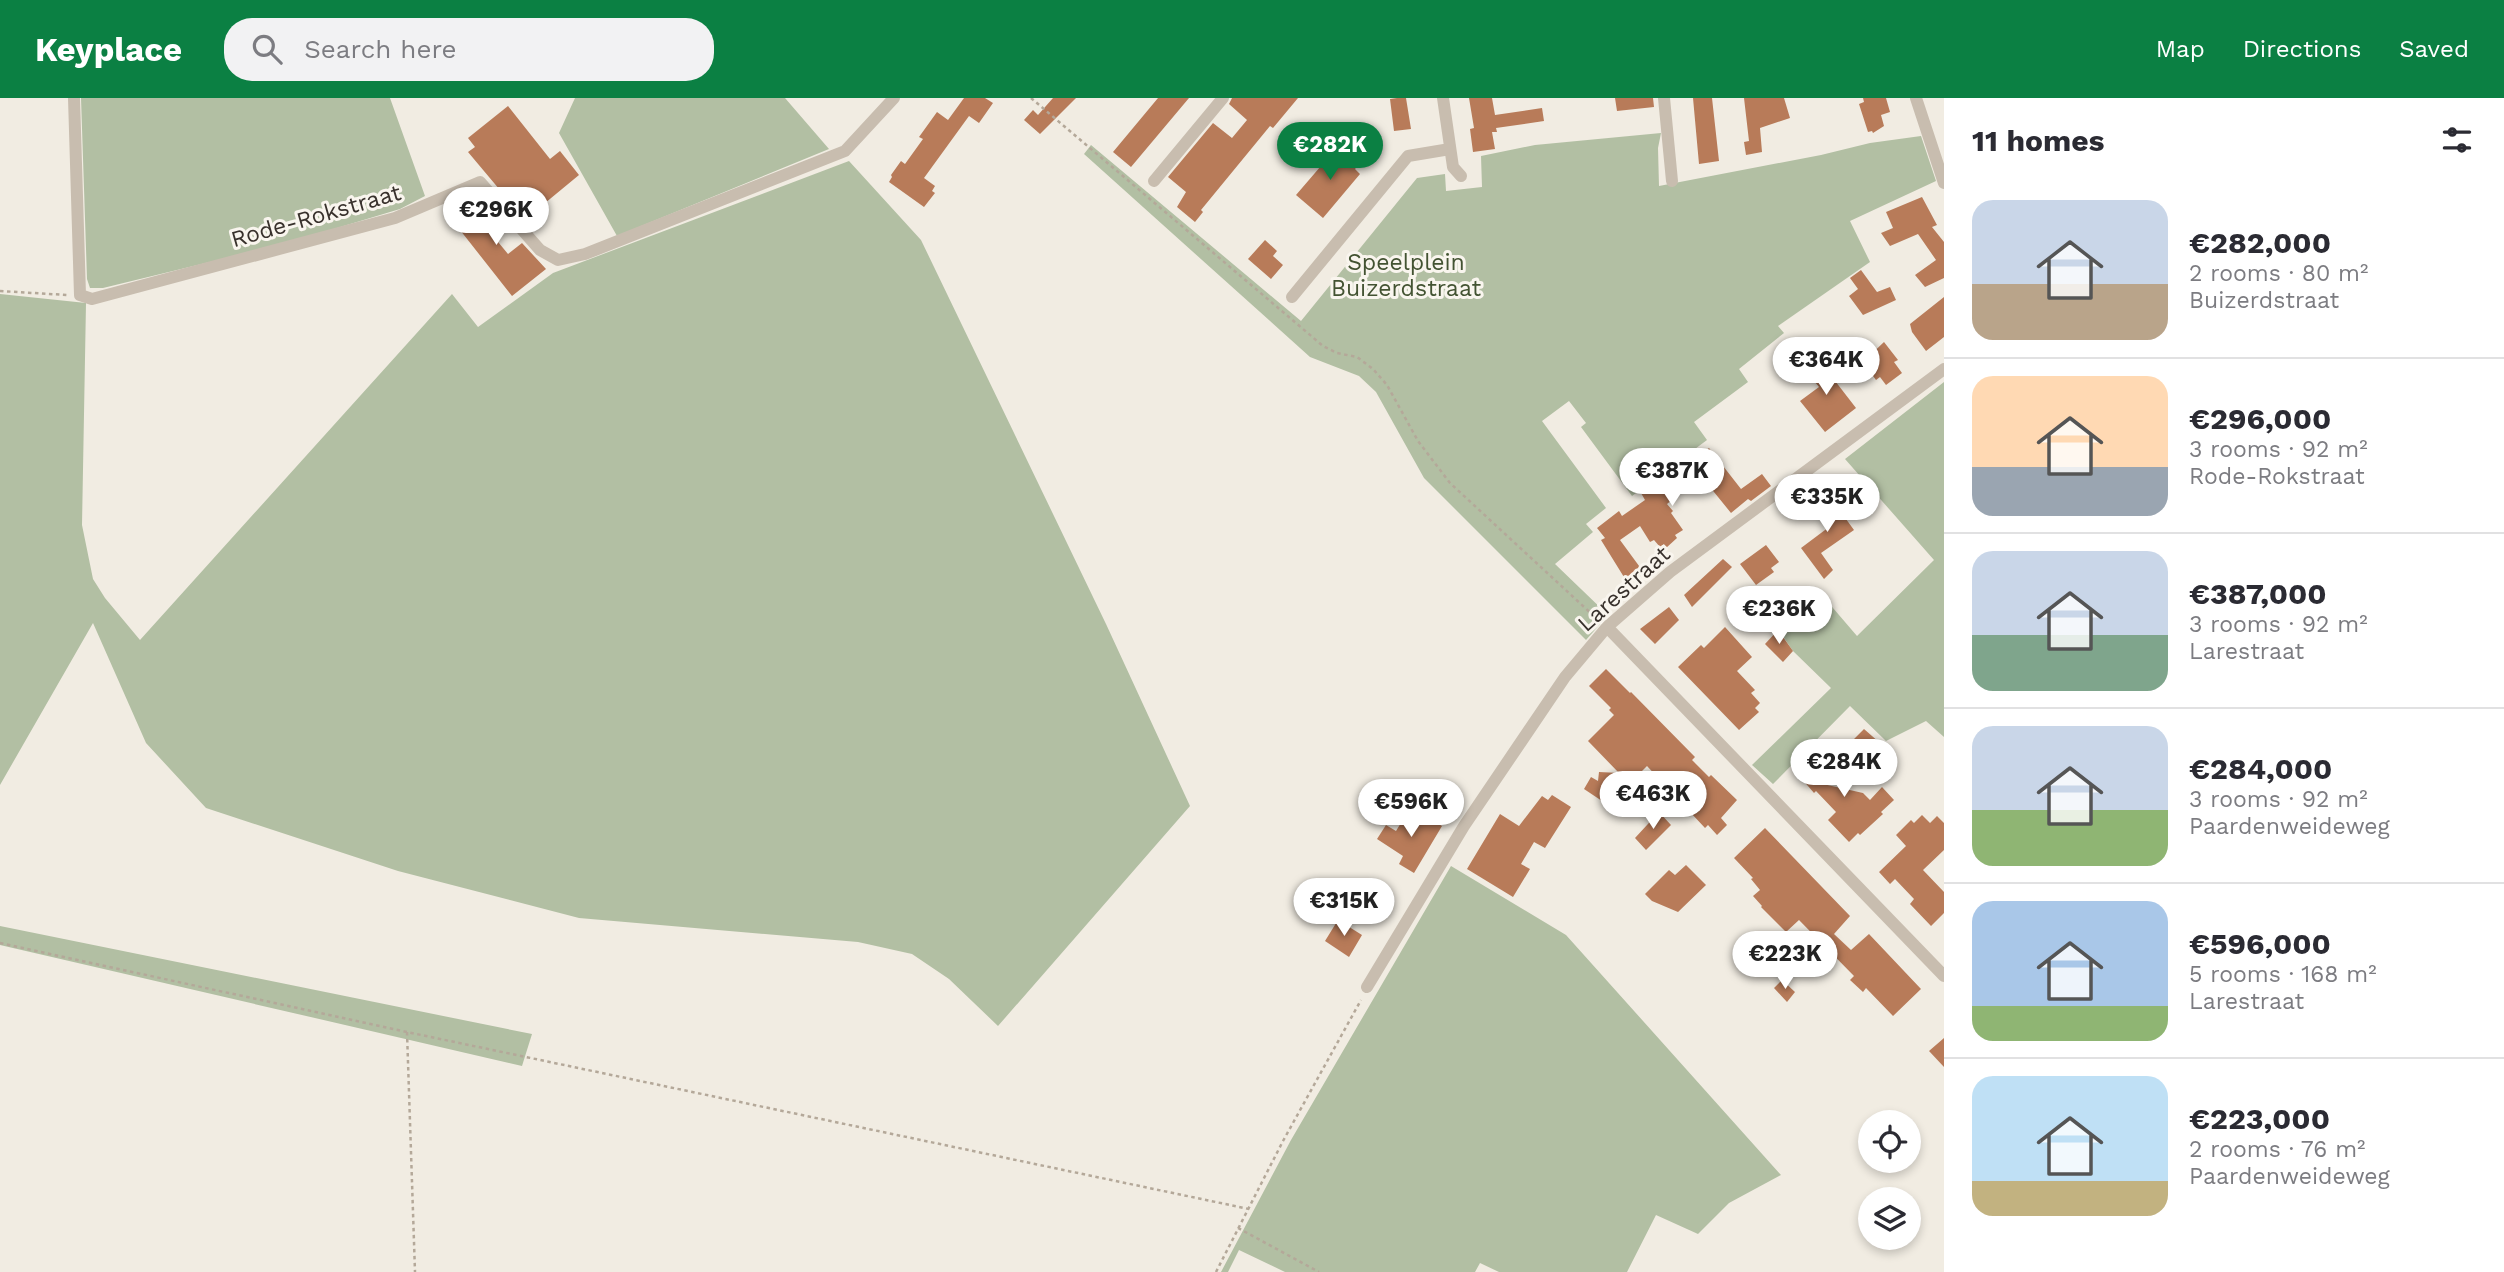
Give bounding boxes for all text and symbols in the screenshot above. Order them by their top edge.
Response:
search box [224,18,714,81]
text: Keyplace [35,30,182,69]
icon: search [248,30,286,68]
text: Search here [304,34,457,64]
text: Map [2156,35,2205,63]
text: Directions [2243,35,2361,63]
text: Saved [2399,35,2469,63]
icon: filters [2438,121,2476,159]
pin: €282K [1281,122,1379,182]
text: 11 homes [1972,123,2105,158]
text: €282K [1293,131,1367,158]
street label: Rode-Rokstraat [228,179,404,253]
pin: €296K [447,188,545,247]
text: €296K [459,196,533,223]
text: €282,000 [2189,225,2331,260]
icon: home [2028,228,2112,312]
park label: Speelplein Buizerdstraat [1331,249,1481,302]
text: 2 rooms · 80 m² [2189,260,2368,287]
text: Buizerdstraat [2189,287,2339,314]
pin: €364K [1777,338,1875,397]
text: €364K [1789,346,1863,373]
text: €296,000 [2189,401,2331,436]
icon: home [2028,404,2112,488]
text: 3 rooms · 92 m² [2189,436,2368,463]
pin: €387K [1623,448,1721,508]
text: €387K [1635,457,1709,484]
text: Rode-Rokstraat [2189,463,2365,490]
pin: €335K [1778,474,1876,534]
text: €335K [1791,483,1863,510]
street label: Larestraat [1572,540,1676,638]
text: €387,000 [2189,576,2327,611]
icon: home [2028,579,2112,663]
pin: €236K [1730,587,1828,646]
text: €236K [1742,595,1816,622]
text: 3 rooms · 92 m² [2189,611,2368,638]
text: Larestraat [2189,638,2304,665]
pin: €284K [1795,740,1893,799]
text: €284K [1806,748,1882,775]
text: €284,000 [2189,751,2332,786]
icon: home [2028,754,2112,838]
pin: €463K [1604,772,1702,831]
pin: €596K [1362,780,1460,839]
text: €463K [1616,780,1690,807]
text: 3 rooms · 92 m² [2189,786,2368,813]
text: €596K [1374,788,1448,815]
text: Paardenweideweg [2189,813,2390,840]
pin: €315K [1295,878,1393,938]
text: €315K [1309,887,1379,914]
text: €596,000 [2189,926,2331,961]
icon: home [2028,929,2112,1013]
pin: €223K [1736,932,1834,991]
text: €223K [1748,940,1822,967]
text: 5 rooms · 168 m² [2189,961,2377,988]
text: Larestraat [2189,988,2304,1015]
text: €223,000 [2189,1101,2330,1136]
icon: home [2028,1104,2112,1188]
map controls [1858,1110,1921,1250]
button: locate [1858,1110,1921,1173]
text: 2 rooms · 76 m² [2189,1136,2365,1163]
text: Paardenweideweg [2189,1163,2390,1190]
button: layers [1858,1187,1921,1250]

